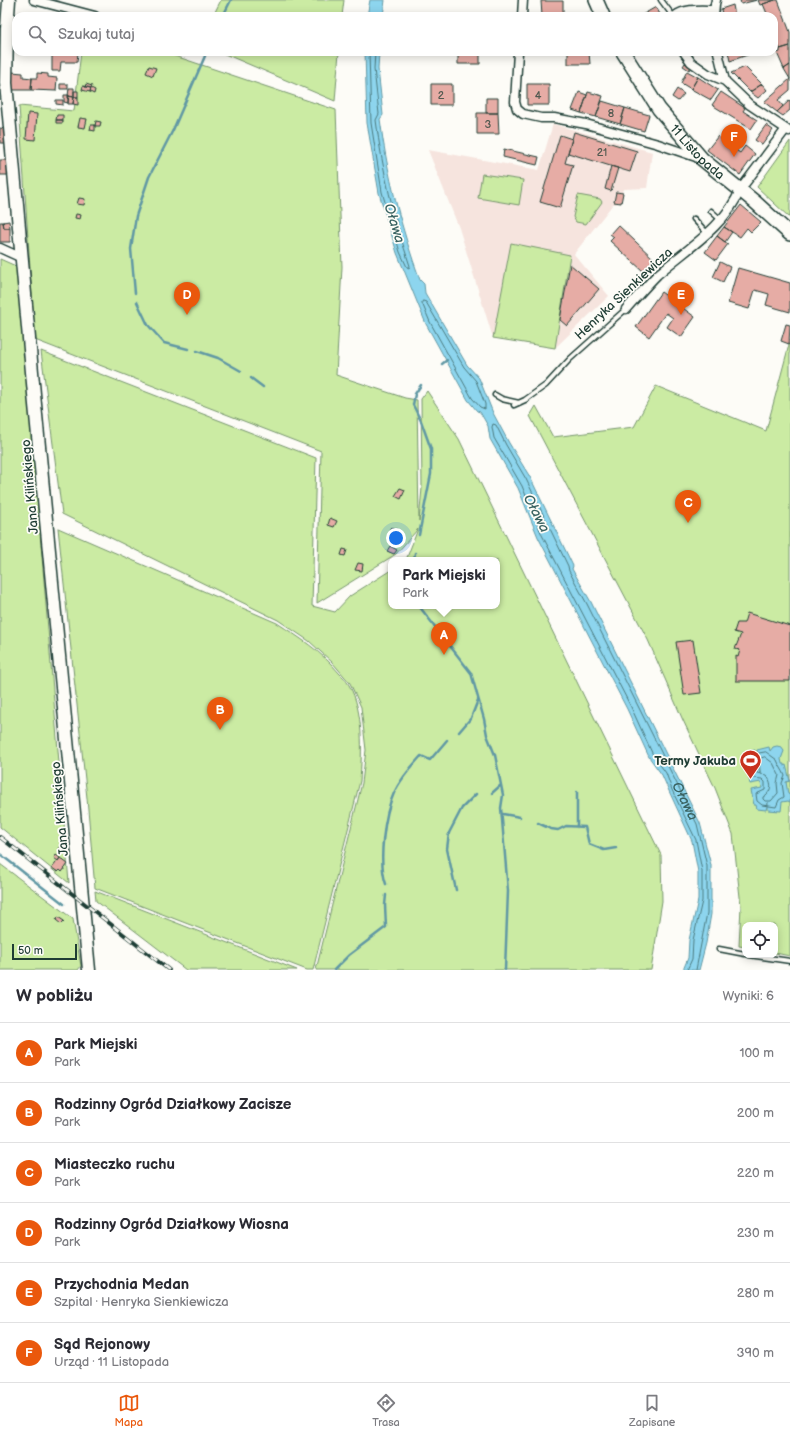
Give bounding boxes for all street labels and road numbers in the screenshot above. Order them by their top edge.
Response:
street label: 11 Listopada [666,121,728,183]
street label: Henryka Sienkiewicza [572,244,676,343]
street label: Jana Kilińskiego [18,439,42,535]
street label: Jana Kilińskiego [48,761,72,857]

